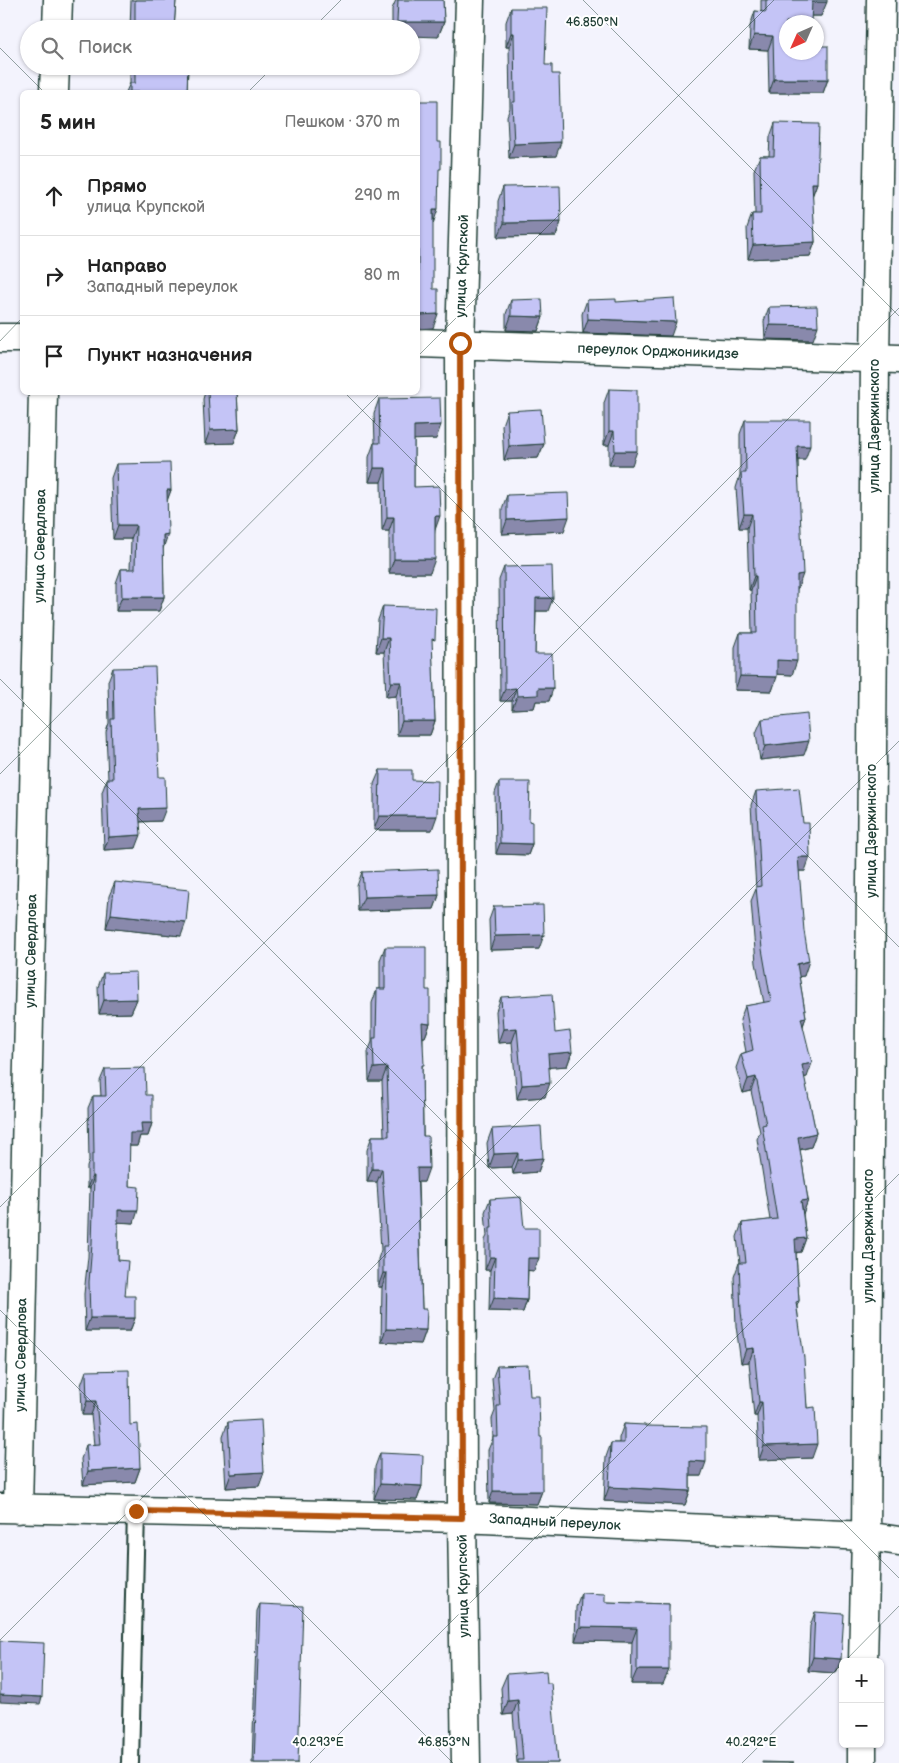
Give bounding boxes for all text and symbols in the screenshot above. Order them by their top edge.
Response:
text: 46.850°N [566,15,618,30]
north arrow [779,15,824,60]
search box [20,20,420,75]
icon: search [38,34,66,62]
text: Поиск [78,36,132,59]
text: 5 мин [40,110,96,135]
text: Пешком · 370 m [285,113,400,132]
text: Прямо [87,175,147,198]
icon: ahead [40,182,68,210]
text: 290 m [354,186,400,205]
text: улица Крупской [87,198,205,217]
street label: улица Крупской [452,214,472,318]
text: Направо [87,255,167,278]
icon: right [40,262,68,290]
text: 80 m [364,266,400,285]
text: Западный переулок [87,278,238,297]
route start [449,332,472,355]
street label: переулок Орджоникидзе [577,340,739,362]
icon: arrive [40,342,68,370]
text: Пункт назначения [87,344,252,367]
street label: улица Дзержинского [866,359,883,493]
street label: улица Свердлова [31,488,50,603]
street label: улица Дзержинского [863,764,880,898]
street label: улица Свердлова [22,893,41,1008]
street label: улица Дзержинского [860,1169,877,1303]
street label: улица Свердлова [12,1297,31,1412]
route end [125,1500,148,1523]
street label: Западный переулок [489,1510,622,1534]
street label: улица Крупской [454,1534,472,1638]
map controls [839,1658,884,1748]
button: + [839,1658,884,1703]
button: − [839,1703,884,1748]
text: 40.293°E [292,1735,344,1750]
text: 46.853°N [418,1735,470,1750]
text: 40.292°E [726,1735,777,1750]

